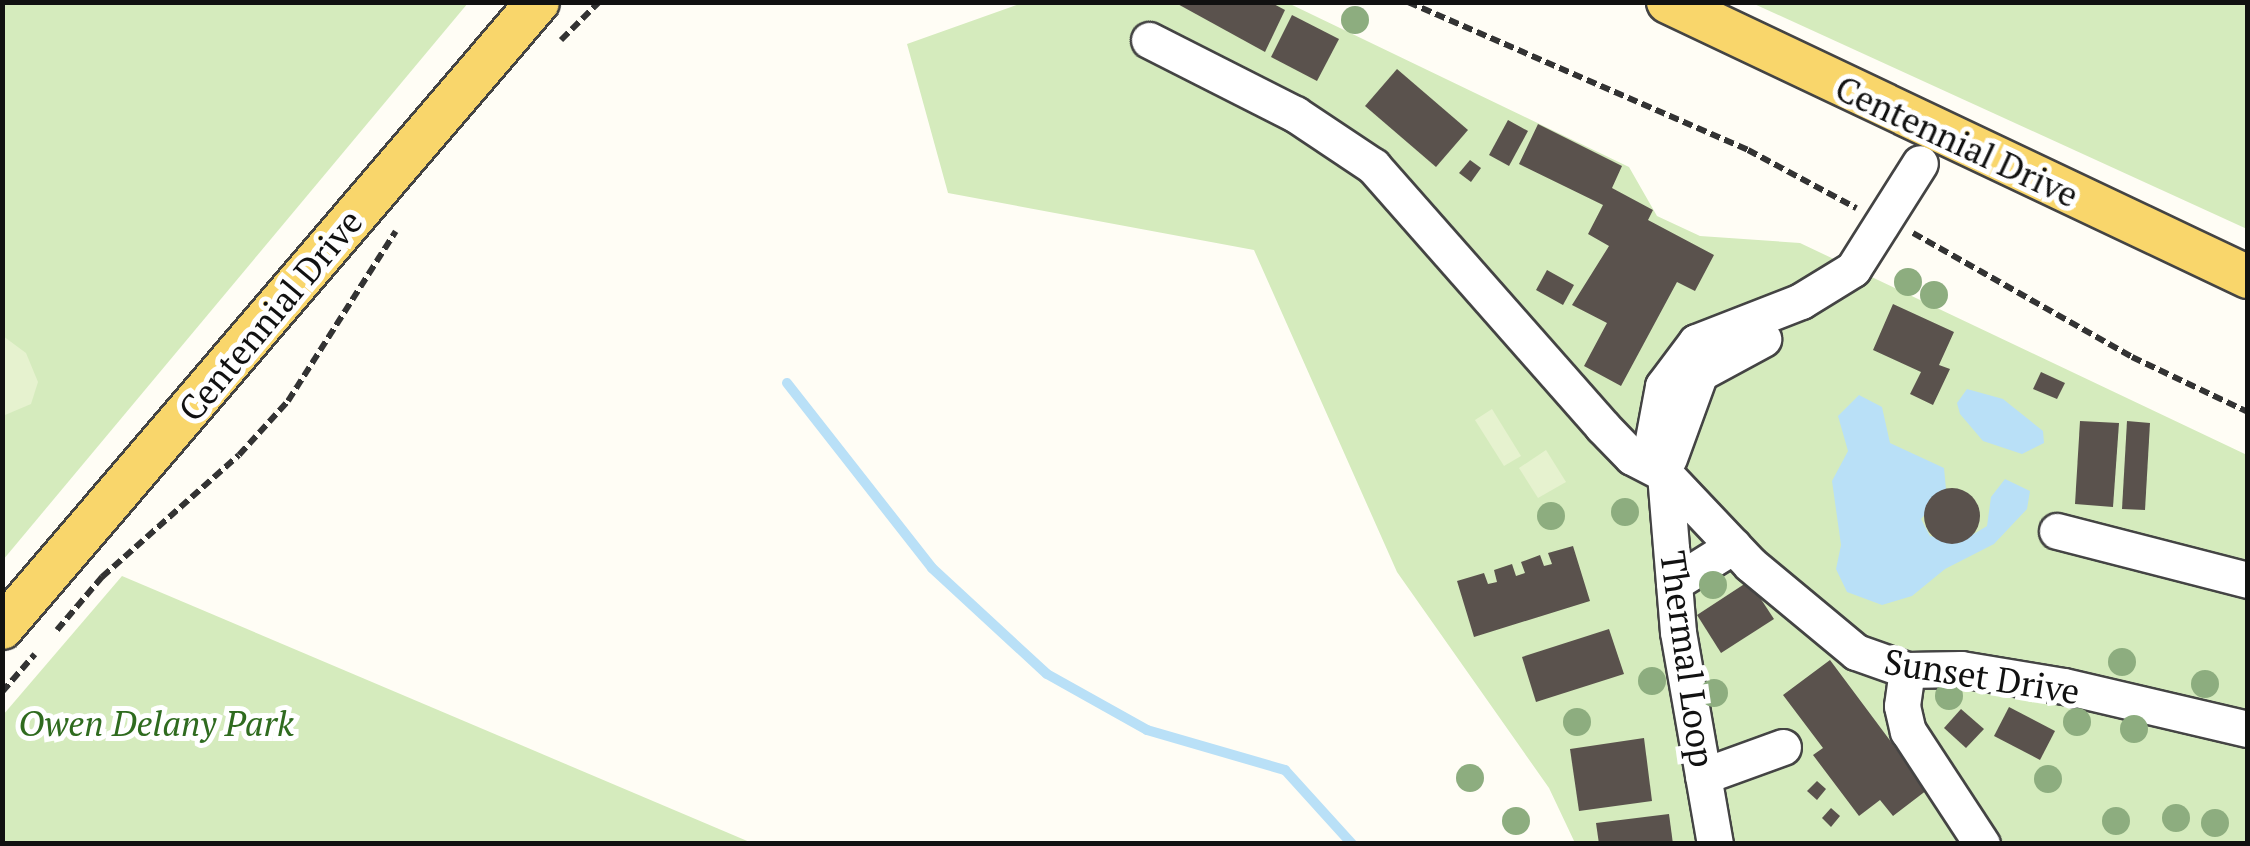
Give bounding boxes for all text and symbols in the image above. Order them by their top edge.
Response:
street label: Centennial Drive [1829,66,2085,216]
street label: Centennial Drive [169,201,371,429]
street label: Thermal Loop [1652,548,1724,770]
street label: Sunset Drive [1881,640,2083,712]
park label: Owen Delany Park [18,702,294,744]

